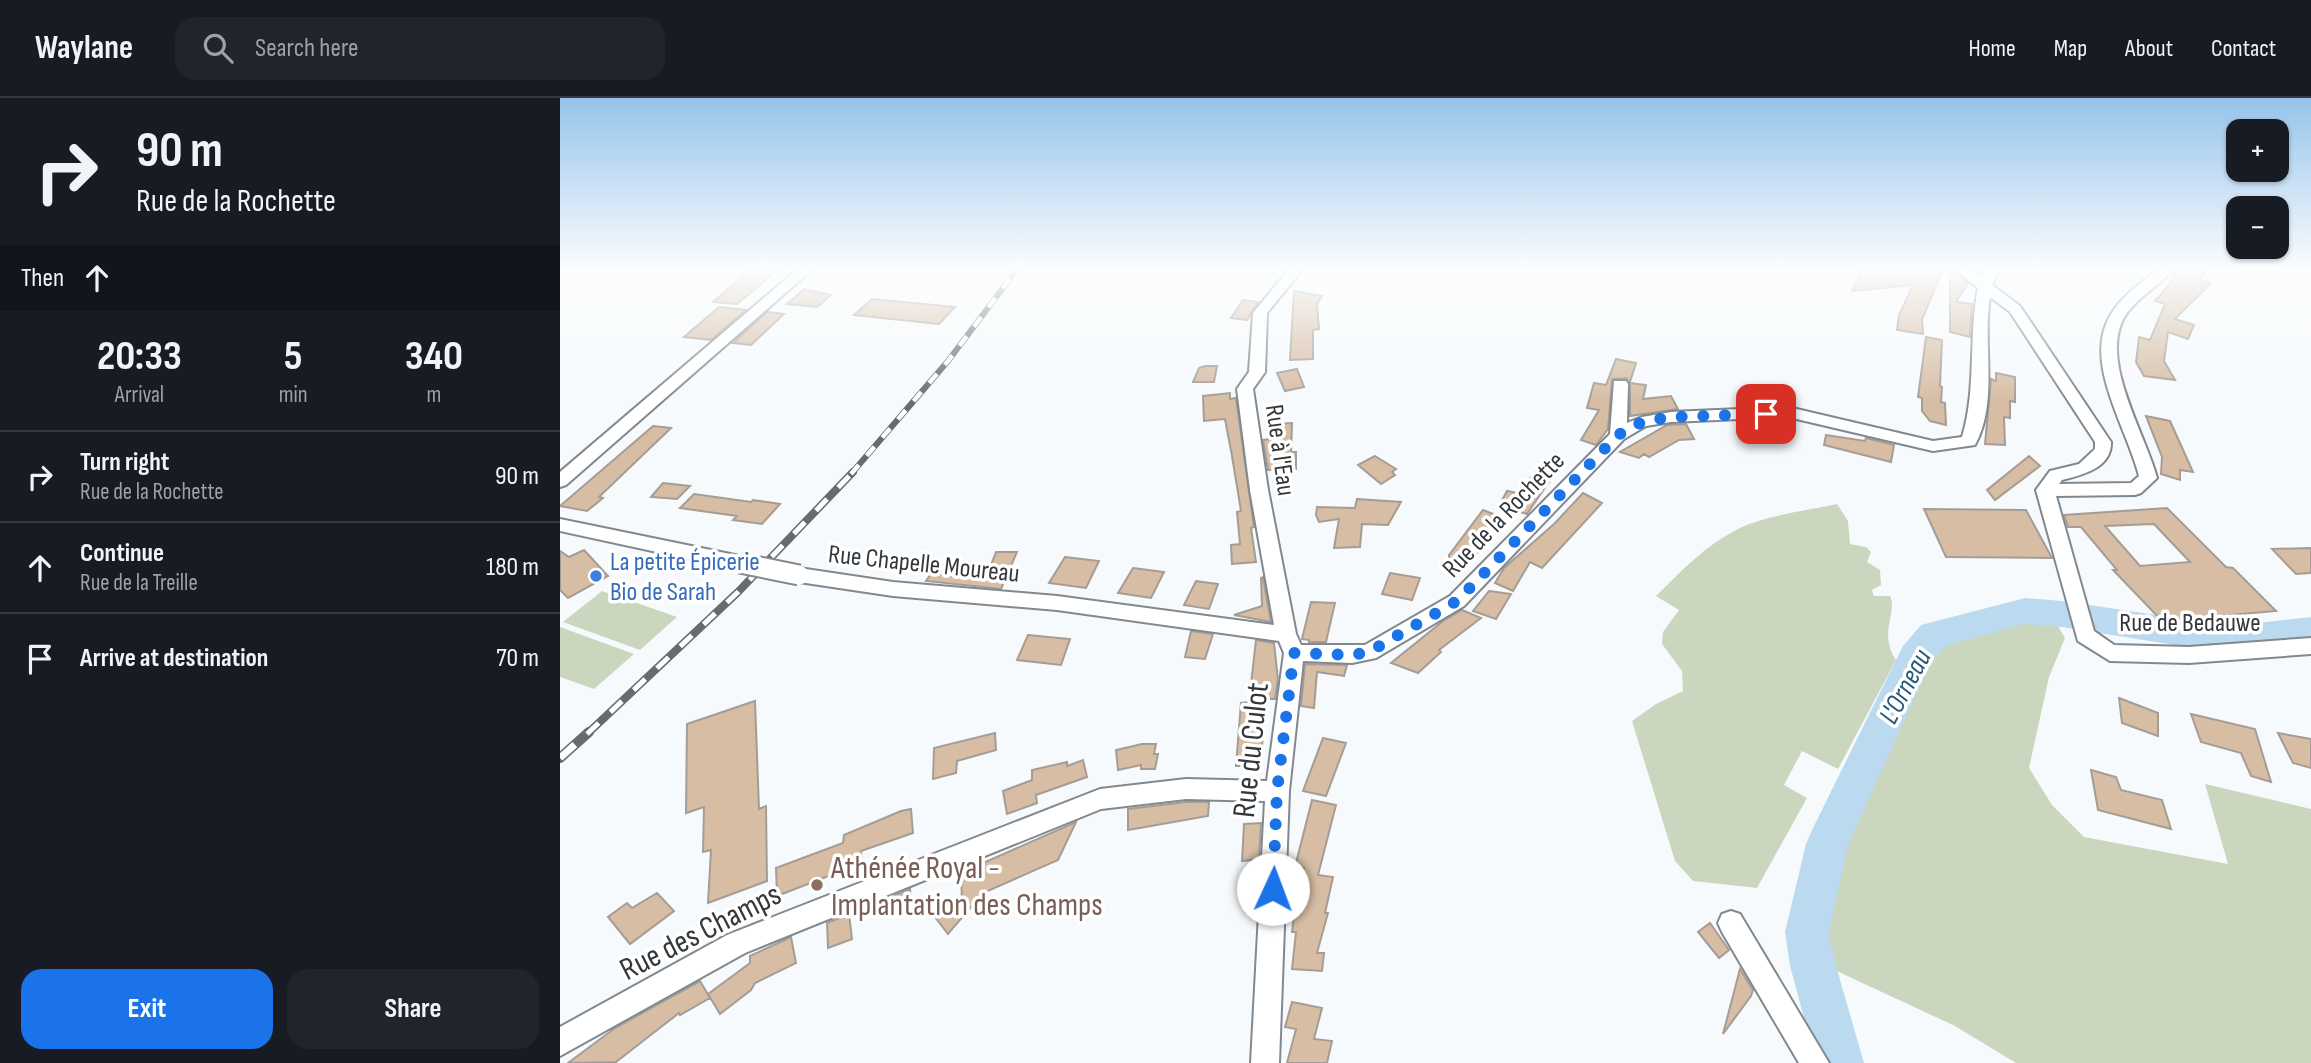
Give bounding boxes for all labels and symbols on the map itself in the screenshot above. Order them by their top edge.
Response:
pin [1736,384,1796,444]
street label: Rue à l'Eau [1258,403,1301,498]
street label: Rue de la Rochette [1437,446,1572,584]
street label: Rue Chapelle Moureau [827,539,1021,590]
place label: La petite Épicerie Bio de Sarah [610,547,760,608]
marker: La petite Épicerie Bio de Sarah [588,568,604,584]
street label: Rue de Bedauwe [2119,608,2261,639]
water label: L'Orneau [1872,643,1939,730]
street label: Rue du Culot [1225,681,1278,820]
place label: Athénée Royal - Implantation des Champs [830,849,1103,925]
position arrow [1236,852,1310,926]
street label: Rue des Champs [614,875,788,990]
marker: Athénée Royal - Implantation des Champs [809,877,825,893]

